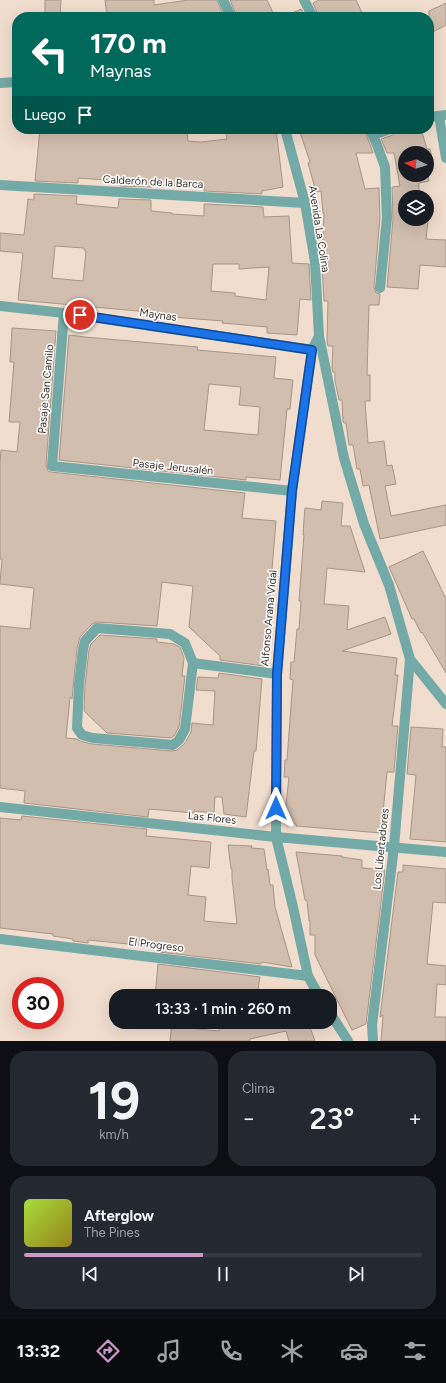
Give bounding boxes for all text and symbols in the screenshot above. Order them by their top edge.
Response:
text: 170 m [90,26,167,60]
icon: left [24,28,76,80]
text: Maynas [90,60,151,82]
icon: arrive [74,104,96,126]
text: Luego [24,106,66,124]
north arrow [398,146,434,182]
map controls [398,146,434,226]
street label: Calderón de la Barca [102,173,204,191]
street label: Avenida La Colina [306,185,332,273]
button: layers [398,190,434,226]
pin [63,298,97,332]
icon: arrive [69,304,91,326]
street label: Maynas [139,306,177,324]
street label: Pasaje San Camilo [36,344,56,434]
street label: Pasaje Jerusalén [132,456,214,478]
street label: Alfonso Arana Vidal [258,569,280,667]
position arrow [255,787,297,829]
street label: Los Libertadores [370,808,392,890]
street label: Las Flores [187,809,237,827]
street label: El Progreso [128,935,184,955]
speed limit sign: 30 [12,977,64,1029]
text: 13:33 · 1 min · 260 m [155,1000,291,1018]
text: 19 [88,1070,140,1132]
text: Clima [242,1081,275,1096]
text: 23° [310,1100,354,1137]
text: − [242,1105,256,1132]
text: + [408,1105,422,1132]
text: km/h [99,1127,129,1142]
text: Afterglow [84,1207,154,1225]
text: The Pines [84,1225,140,1240]
icon: previous [79,1263,101,1285]
icon: pause [212,1263,234,1285]
icon: next [345,1263,367,1285]
icon: directions [94,1337,122,1365]
icon: music [155,1337,183,1365]
icon: phone [217,1337,245,1365]
icon: climate [278,1337,306,1365]
icon: car [340,1337,368,1365]
icon: filters [401,1337,429,1365]
text: 13:32 [17,1340,60,1362]

